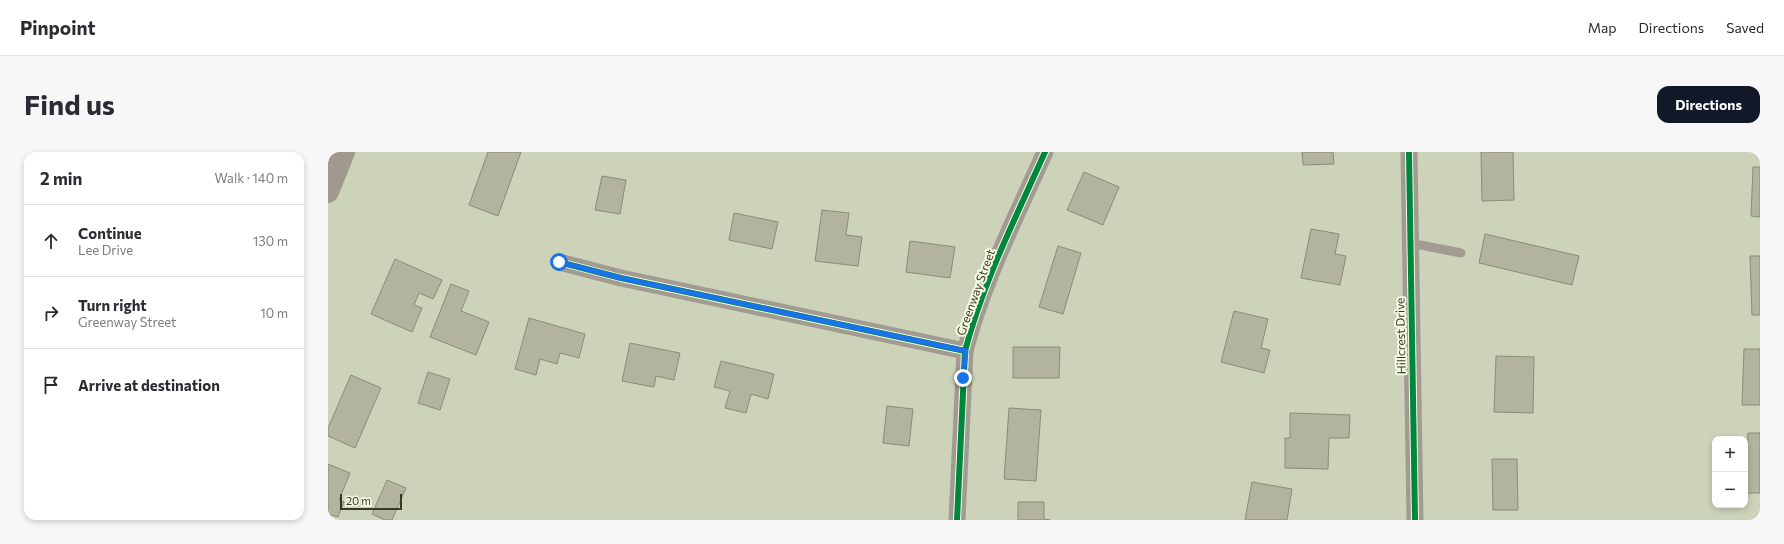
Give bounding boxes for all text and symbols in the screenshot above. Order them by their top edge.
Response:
text: Pinpoint [20,16,96,39]
text: Map [1588,19,1617,36]
text: Directions [1639,19,1704,36]
text: Saved [1726,19,1764,36]
button: Directions [1657,86,1760,123]
text: Find us [24,87,115,121]
text: 2 min [40,168,82,189]
text: Walk · 140 m [215,170,288,186]
text: Continue [78,224,142,242]
icon: ahead [40,230,62,252]
text: 130 m [253,233,288,249]
text: Lee Drive [78,242,133,258]
street label: Greenway Street [953,247,997,337]
route start [550,253,568,271]
text: Turn right [78,296,147,314]
street label: Hillcrest Drive [1392,298,1408,374]
icon: right [40,302,62,324]
text: 10 m [260,305,288,321]
text: Greenway Street [78,314,176,330]
route end [954,369,972,387]
icon: arrive [40,374,62,396]
text: Arrive at destination [78,376,220,394]
map controls [1712,436,1748,508]
button: + [1712,436,1748,472]
button: − [1712,472,1748,508]
scale bar [340,492,402,511]
text: 20 m [346,494,371,507]

